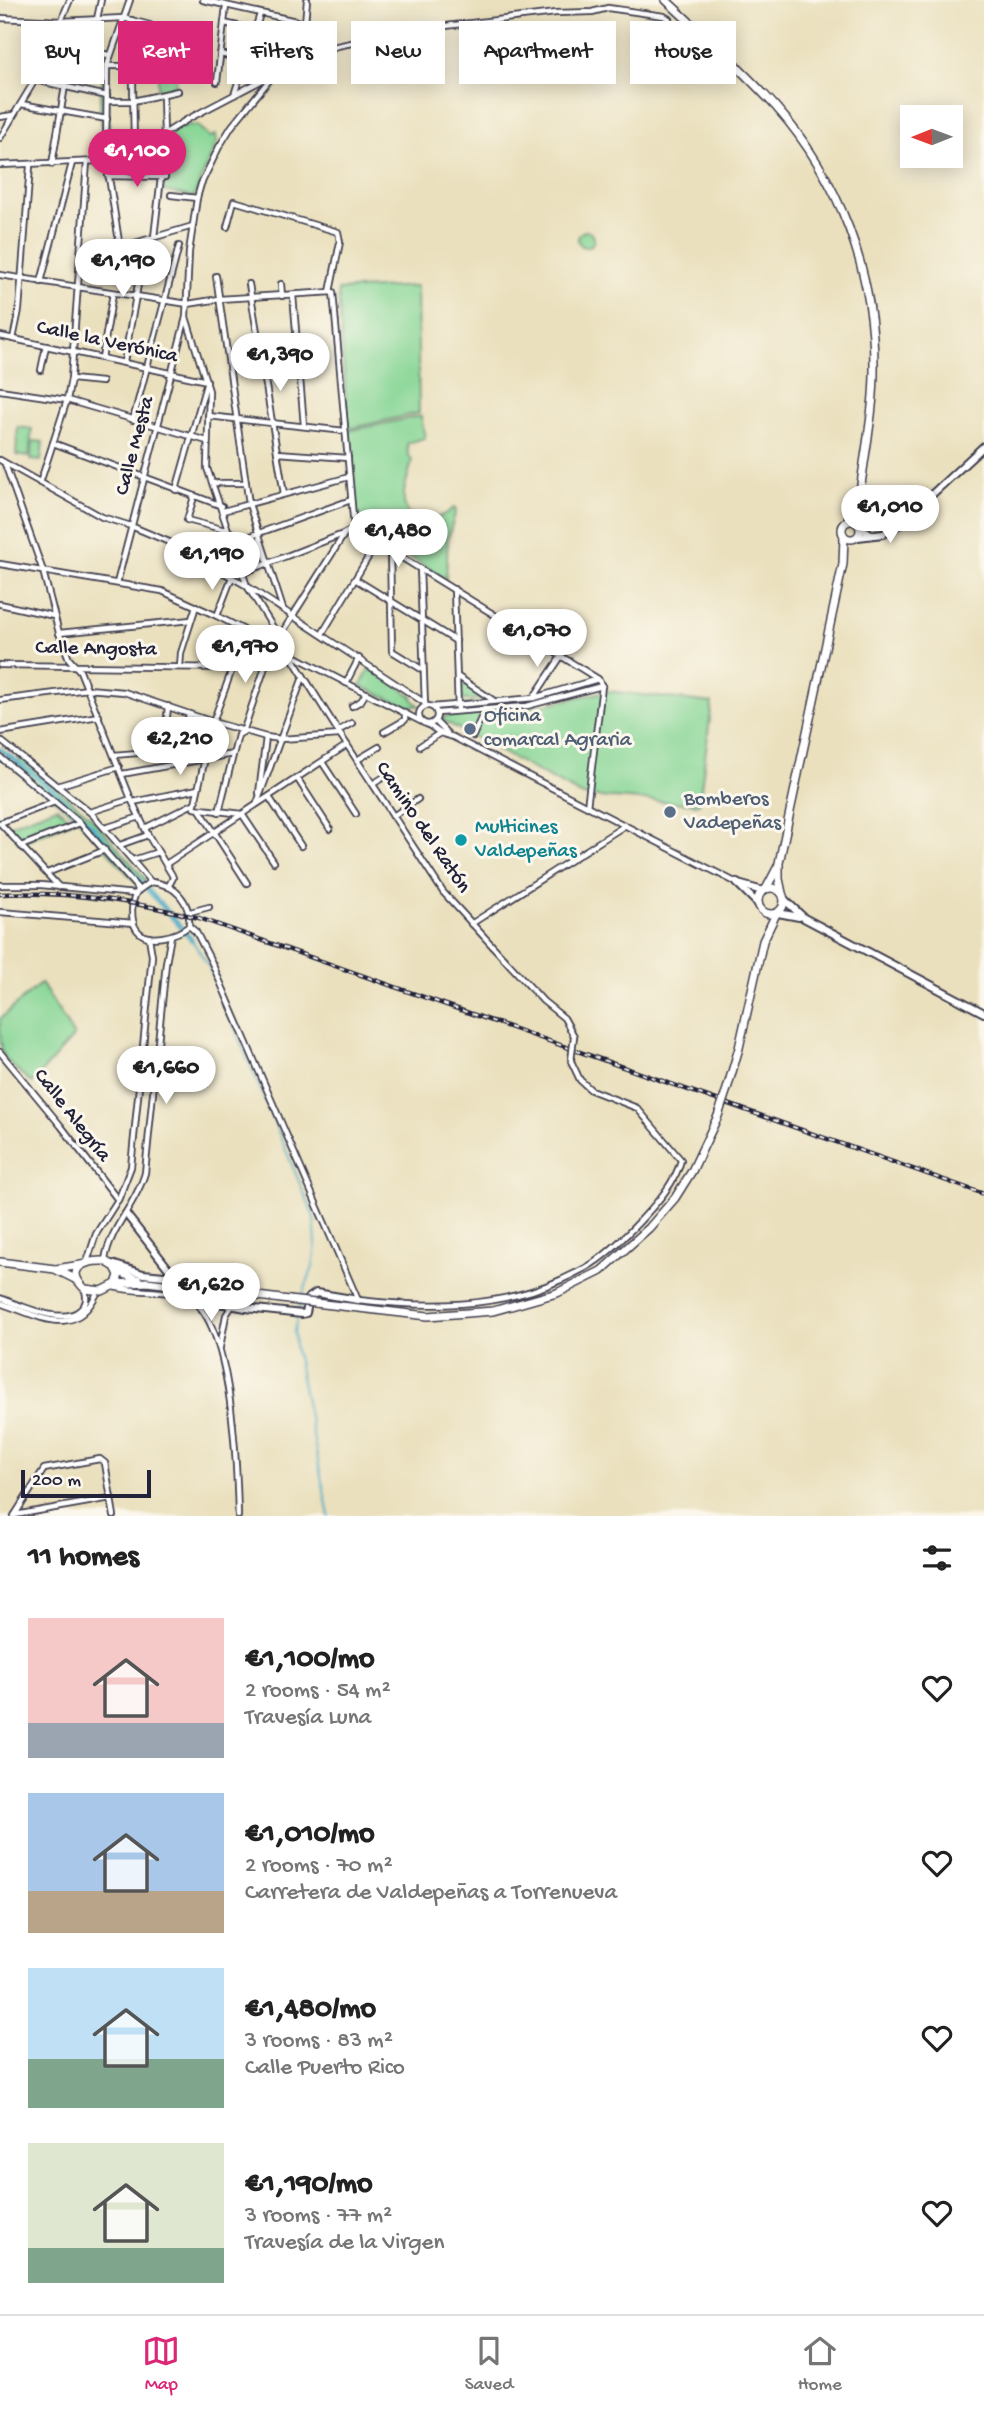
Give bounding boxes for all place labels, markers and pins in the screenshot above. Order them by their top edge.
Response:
pin: €1,100 [80,130,194,189]
pin: €1,190 [66,240,180,299]
pin: €1,390 [223,334,337,393]
pin: €1,010 [833,486,947,545]
pin: €1,480 [341,510,455,569]
pin: €1,190 [155,532,269,592]
pin: €1,070 [480,610,594,669]
pin: €1,970 [188,626,302,685]
place label: Oficina comarcal Agraria [484,705,633,754]
pin: €2,210 [123,718,237,777]
marker: Oficina comarcal Agraria [462,721,478,737]
place label: Bomberos Vadepeñas [683,788,782,837]
marker: Bomberos Vadepeñas [662,804,678,820]
place label: Multicines Valdepeñas [474,816,578,865]
marker: Multicines Valdepeñas [453,832,469,848]
pin: €1,660 [109,1046,223,1106]
pin: €1,620 [154,1264,268,1323]

